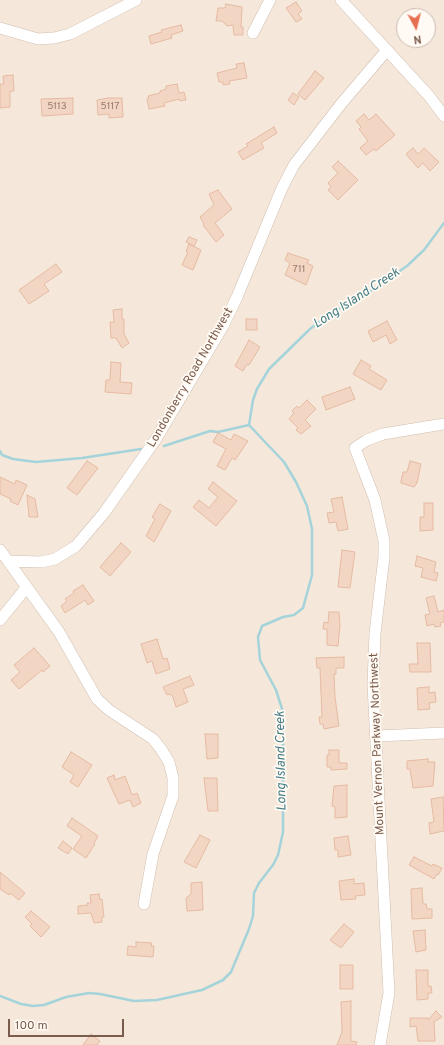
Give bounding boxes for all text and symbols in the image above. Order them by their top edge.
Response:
north arrow [396,8,436,48]
text: N [413,31,422,46]
house number: 5113 [47,101,67,113]
house number: 5117 [101,101,119,113]
house number: 711 [293,264,305,276]
water label: Long Island Creek [311,265,403,333]
street label: Londonberry Road Northwest [145,306,237,450]
street label: Mount Vernon Parkway Northwest [368,653,388,835]
water label: Long Island Creek [273,711,291,811]
scale bar [10,1011,126,1037]
text: 100 m [15,1018,48,1034]

